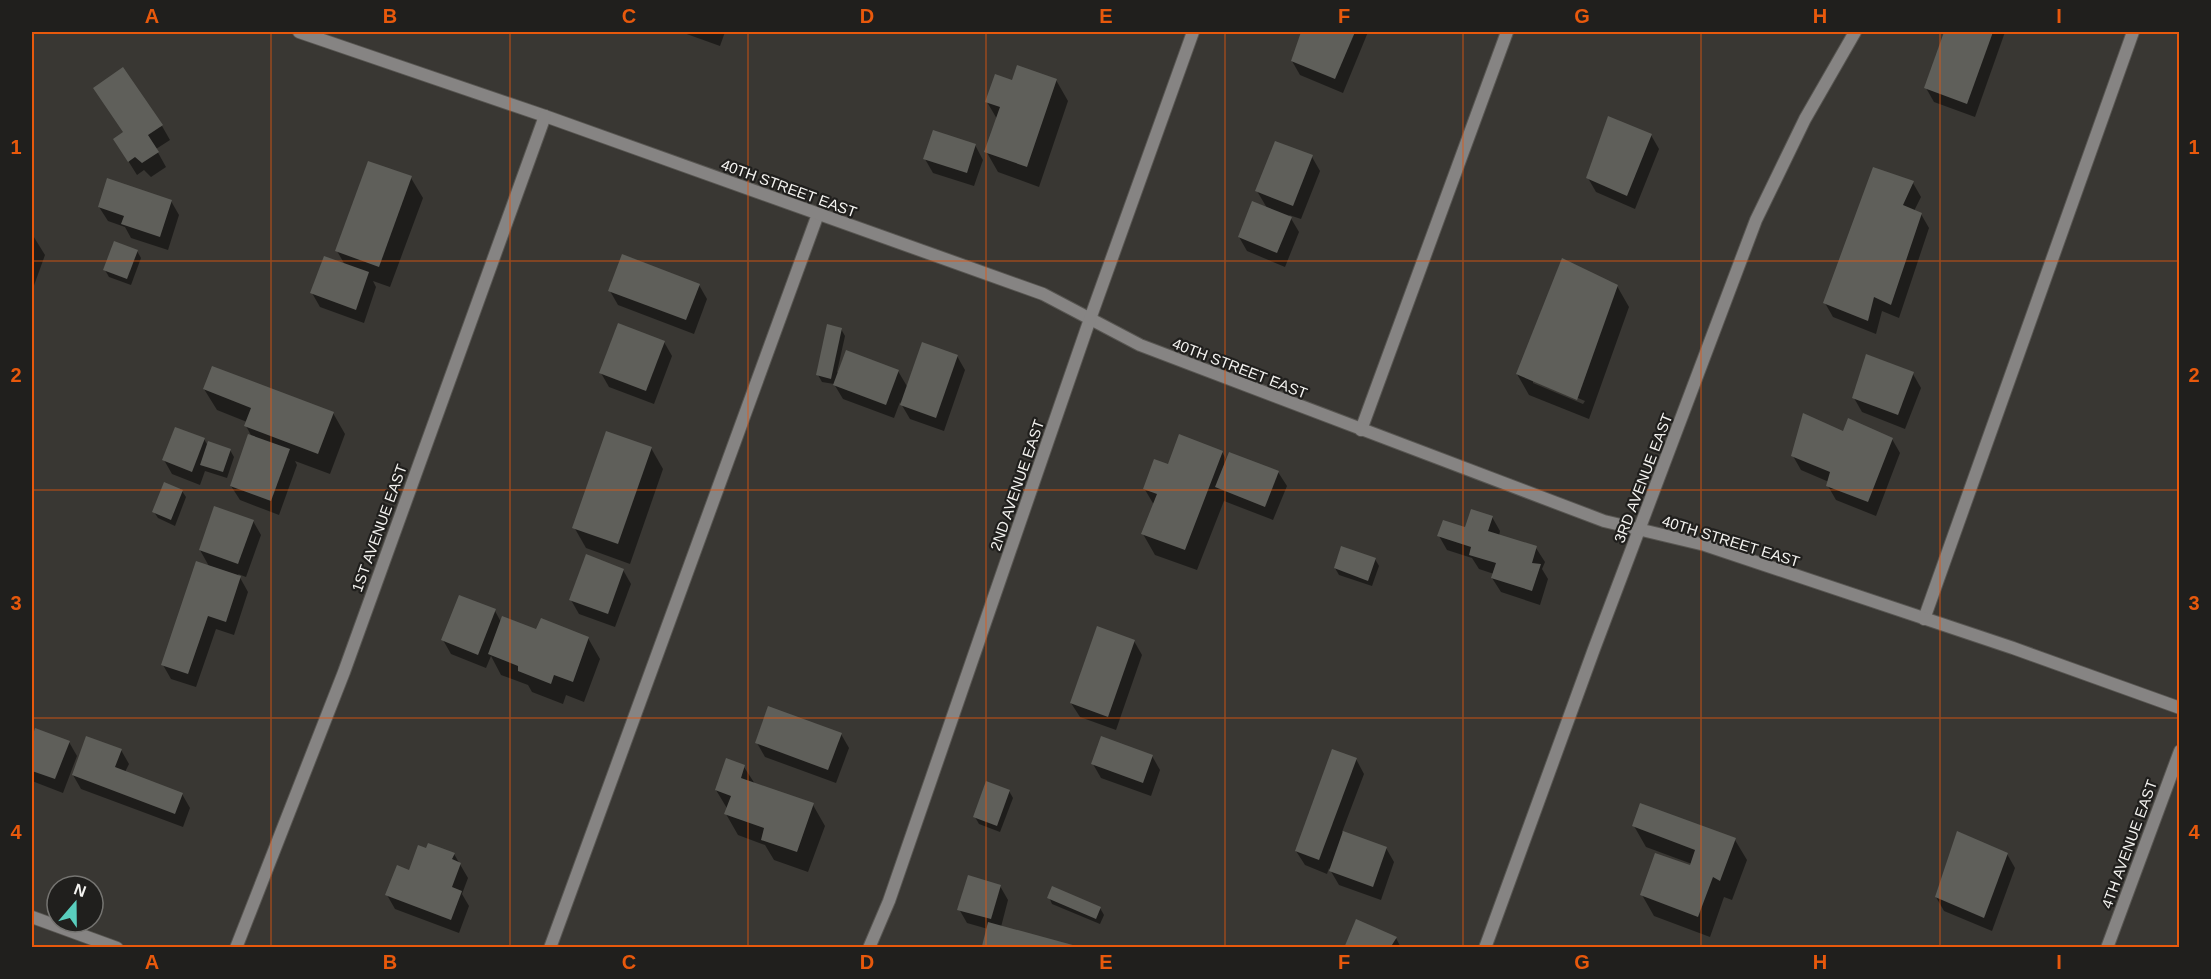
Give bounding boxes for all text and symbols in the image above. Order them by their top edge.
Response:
text: A [145,5,159,27]
text: B [383,5,397,27]
text: C [622,5,636,27]
text: D [860,5,874,27]
text: E [1099,5,1113,27]
text: F [1338,5,1350,27]
text: G [1574,5,1590,27]
text: H [1813,5,1827,27]
text: I [2056,5,2062,27]
text: 1 [10,136,22,158]
text: 1 [2188,136,2200,158]
street label: 40TH STREET EAST [719,156,859,220]
street label: 40TH STREET EAST [1170,334,1310,402]
text: 2 [10,364,22,386]
text: 2 [2188,364,2200,386]
street label: 3RD AVENUE EAST [1610,411,1676,545]
street label: 2ND AVENUE EAST [987,417,1047,553]
street label: 1ST AVENUE EAST [348,462,410,594]
street label: 40TH STREET EAST [1660,512,1802,570]
text: 3 [10,592,22,614]
text: 3 [2188,592,2200,614]
street label: 4TH AVENUE EAST [2098,777,2160,911]
text: 4 [10,821,22,843]
text: 4 [2188,821,2200,843]
north arrow [45,874,105,934]
text: N [72,880,88,900]
text: A [145,951,159,973]
text: B [383,951,397,973]
text: C [622,951,636,973]
text: D [860,951,874,973]
text: E [1099,951,1113,973]
text: F [1338,951,1350,973]
text: G [1574,951,1590,973]
text: H [1813,951,1827,973]
text: I [2056,951,2062,973]

